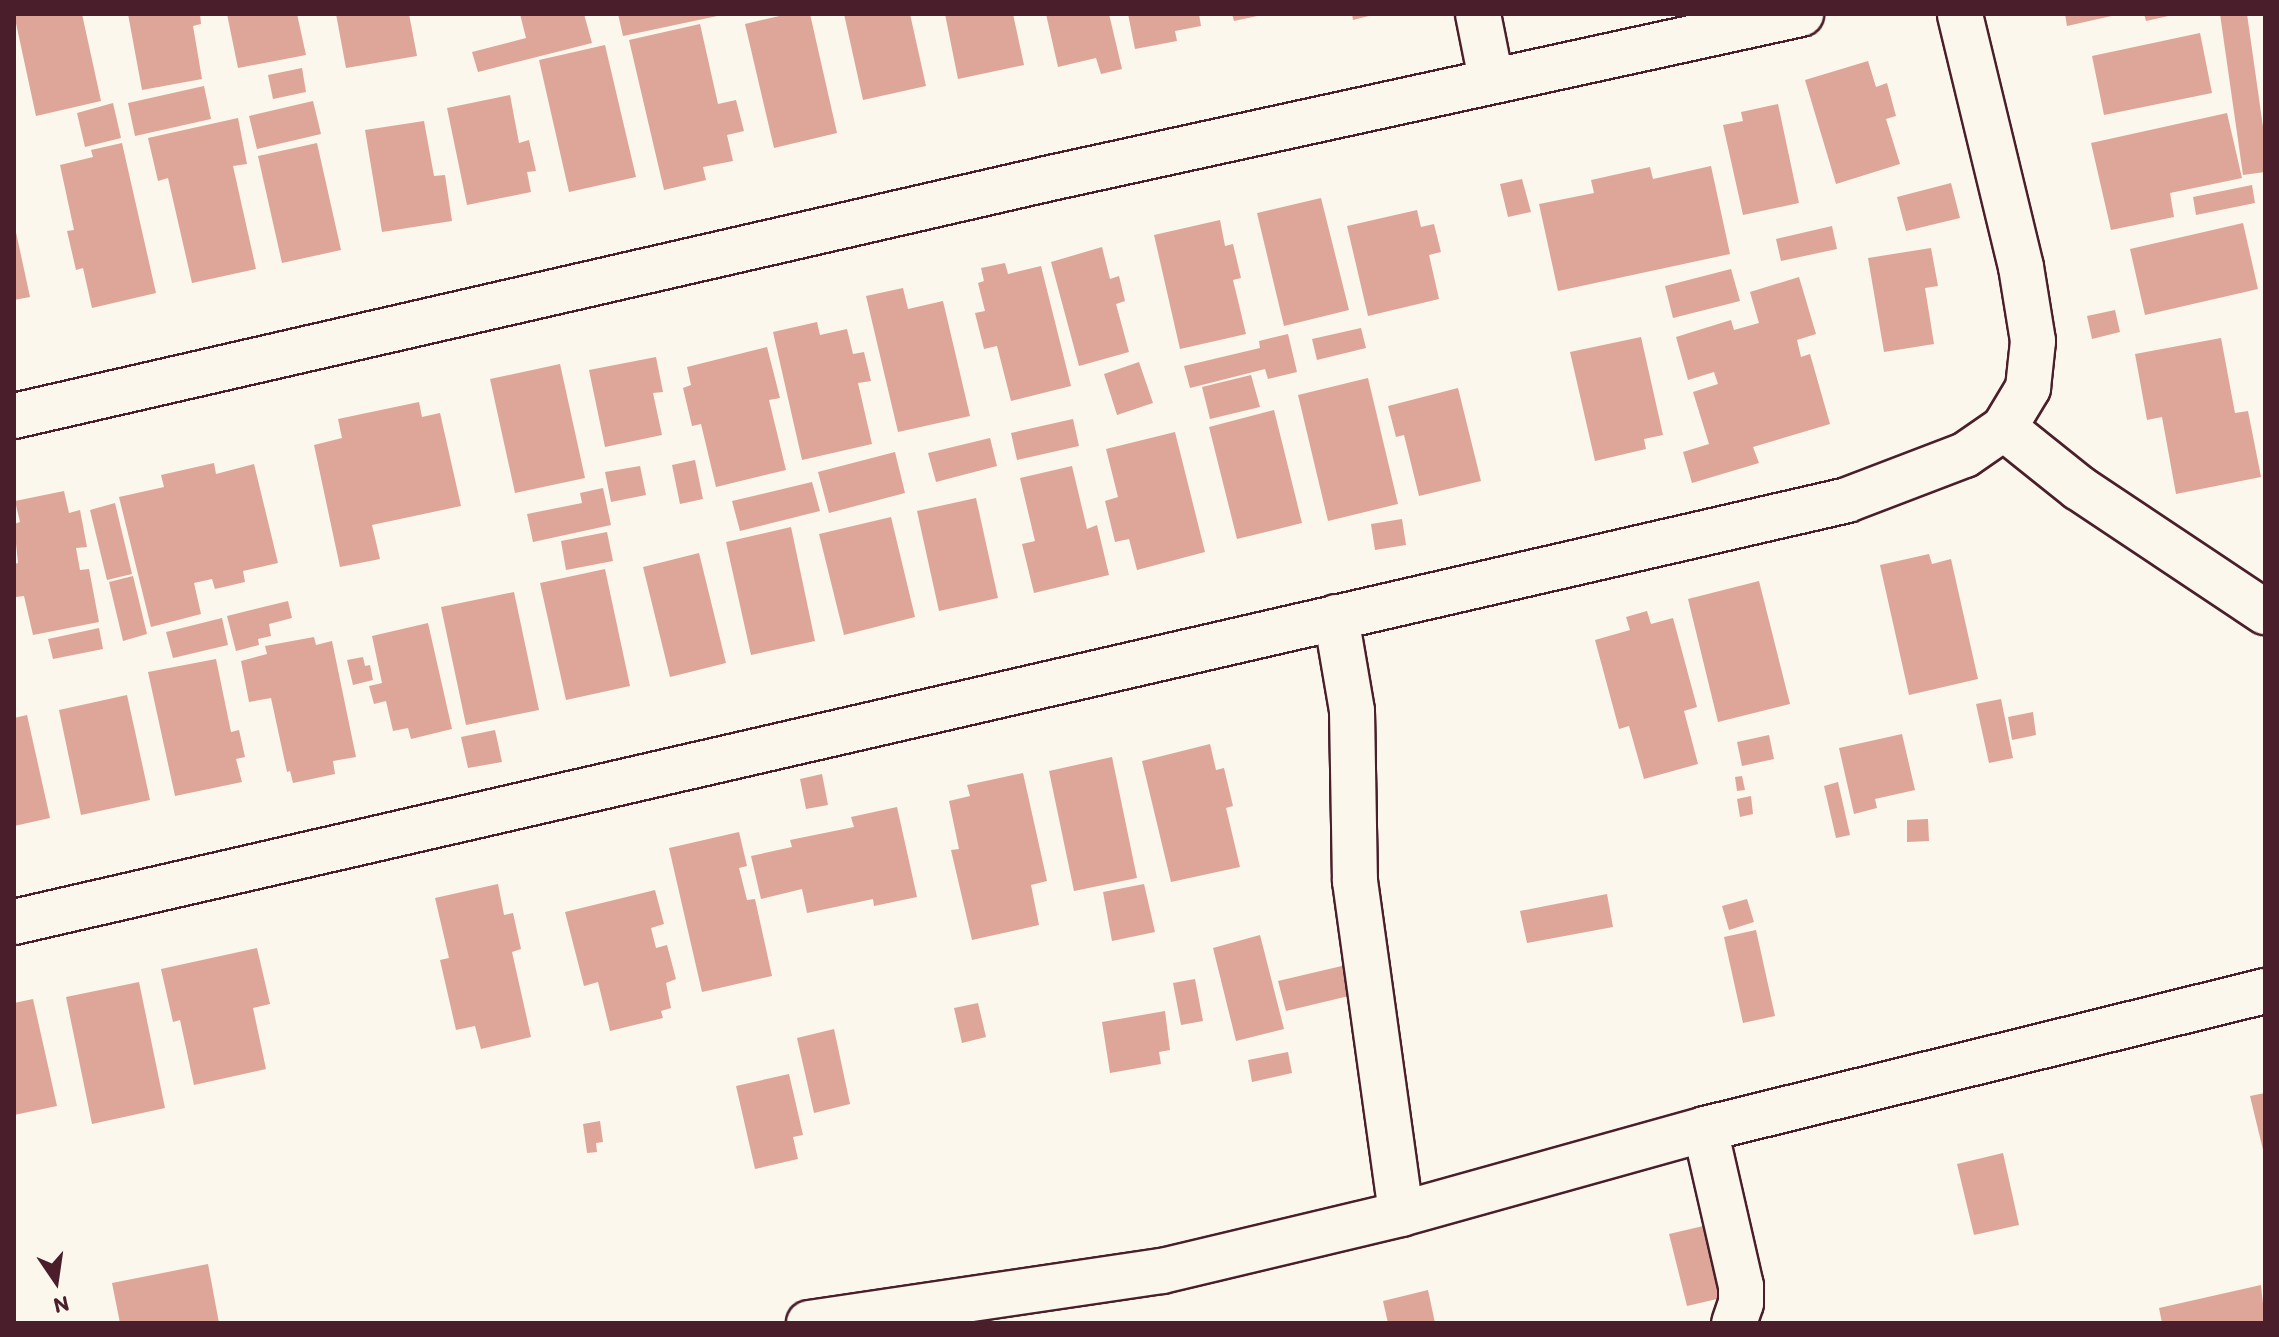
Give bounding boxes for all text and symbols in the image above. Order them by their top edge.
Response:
north arrow [16,1241,96,1321]
text: N [51,1290,72,1320]

